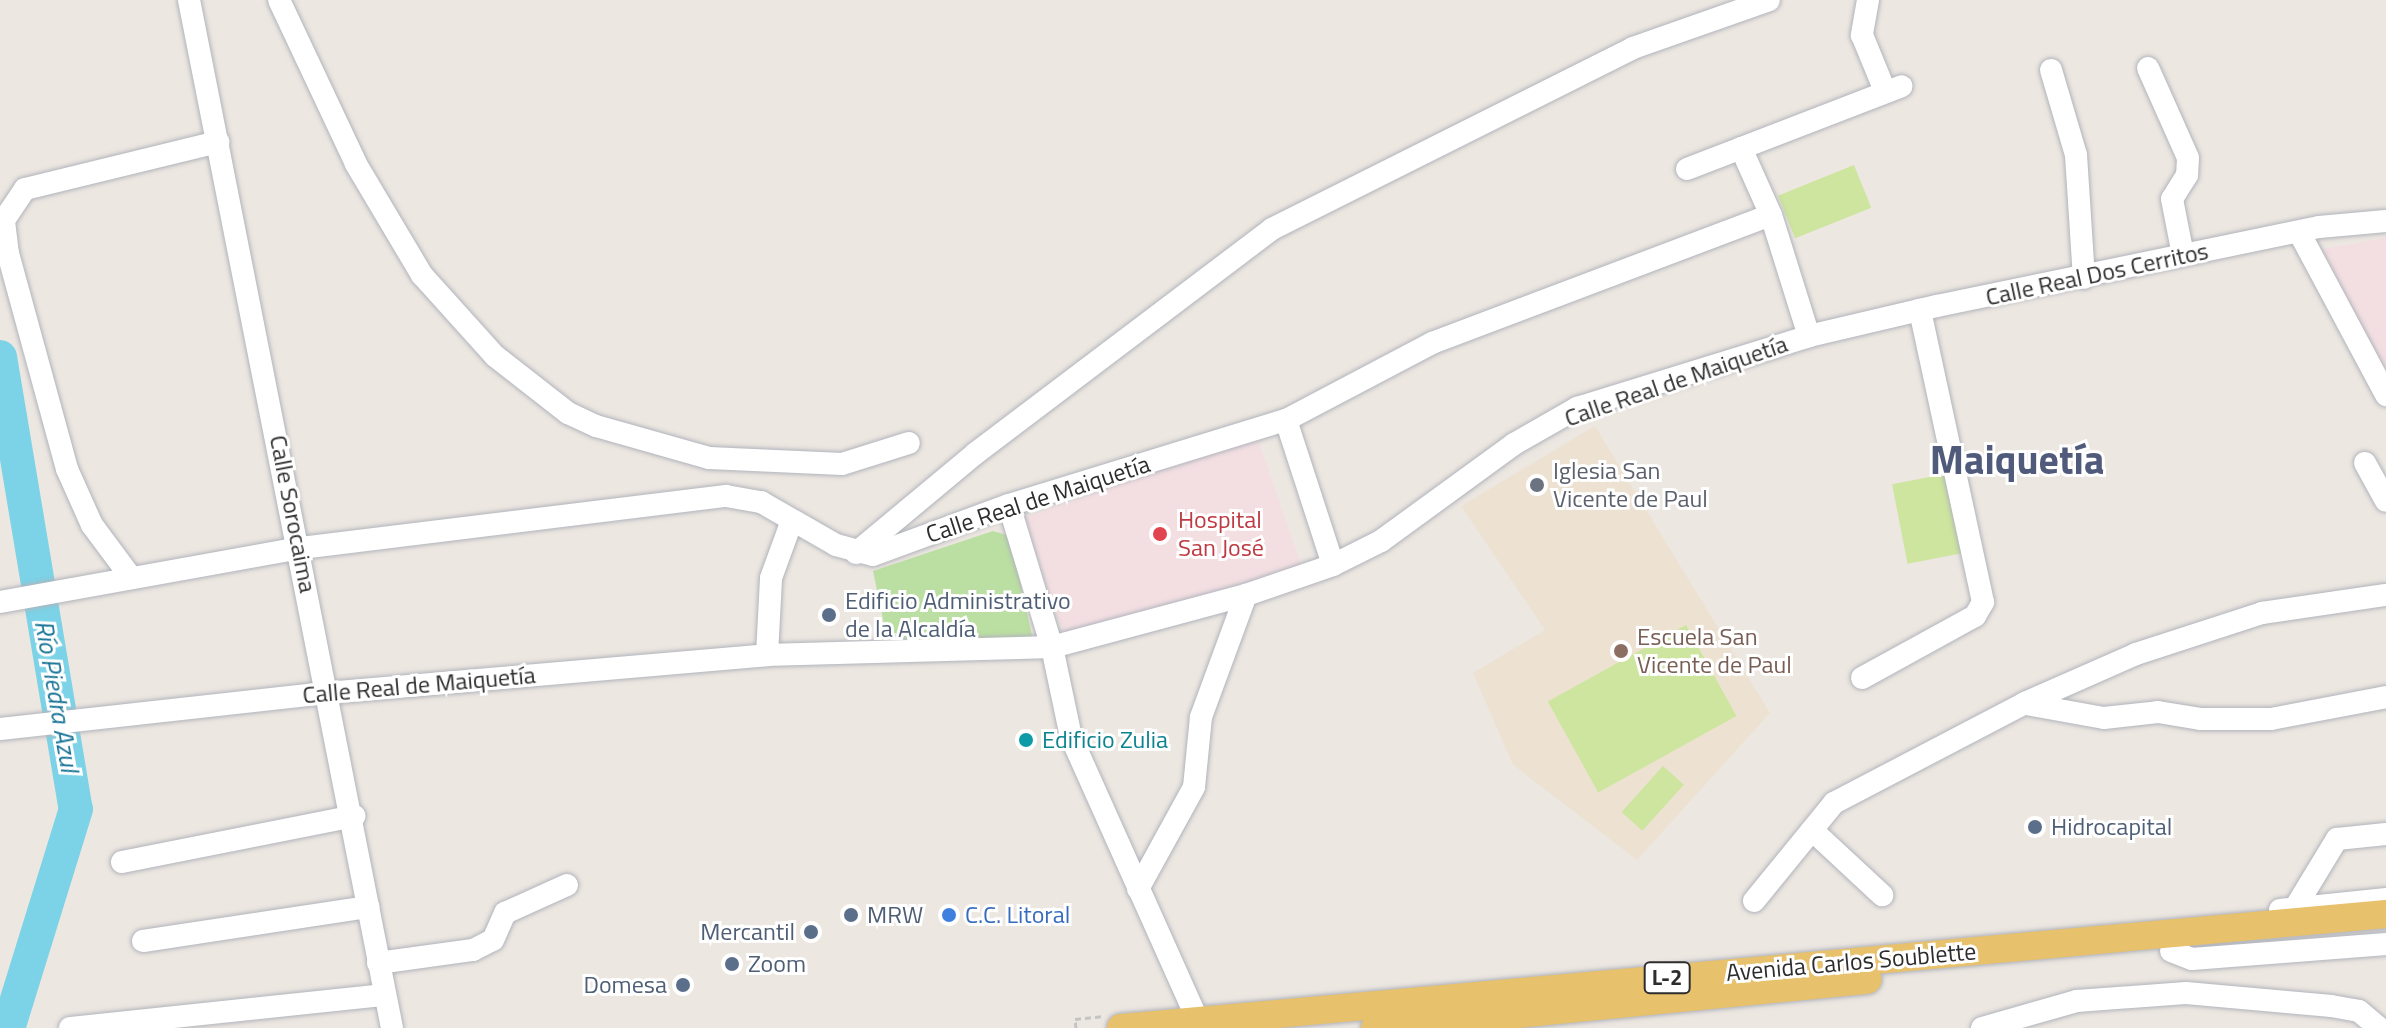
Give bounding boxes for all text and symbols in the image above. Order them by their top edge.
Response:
street label: Calle Real Dos Cerritos [1983,236,2211,312]
street label: Calle Real de Maiquetía [1561,329,1791,433]
street label: Calle Sorocaima [264,433,322,595]
district label: Maiquetía [1930,436,2104,484]
street label: Calle Real de Maiquetía [922,449,1154,549]
place label: Iglesia San Vicente de Paul [1553,457,1708,513]
marker: Iglesia San Vicente de Paul [1528,476,1546,494]
place label: Hospital San José [1178,506,1264,562]
marker: Hospital San José [1149,523,1171,545]
place label: Edificio Administrativo de la Alcaldía [845,587,1071,643]
marker: Edificio Administrativo de la Alcaldía [820,606,838,624]
water label: Río Piedra Azul [28,618,86,774]
place label: Escuela San Vicente de Paul [1637,623,1792,679]
marker: Escuela San Vicente de Paul [1612,642,1630,660]
street label: Calle Real de Maiquetía [301,660,537,710]
place label: Edificio Zulia [1042,726,1168,754]
marker: Edificio Zulia [1017,731,1035,749]
place label: Hidrocapital [2051,813,2172,841]
marker: Hidrocapital [2026,818,2044,836]
place label: MRW [867,901,923,929]
place label: C.C. Litoral [965,901,1070,929]
marker: MRW [842,906,860,924]
marker: C.C. Litoral [940,906,958,924]
place label: Mercantil [700,918,795,946]
marker: Mercantil [802,923,820,941]
street label: Avenida Carlos Soublette [1725,937,1977,987]
place label: Zoom [748,950,806,978]
marker: Zoom [723,955,741,973]
road number: L-2 [1643,960,1691,996]
place label: Domesa [583,971,667,999]
marker: Domesa [674,976,692,994]

